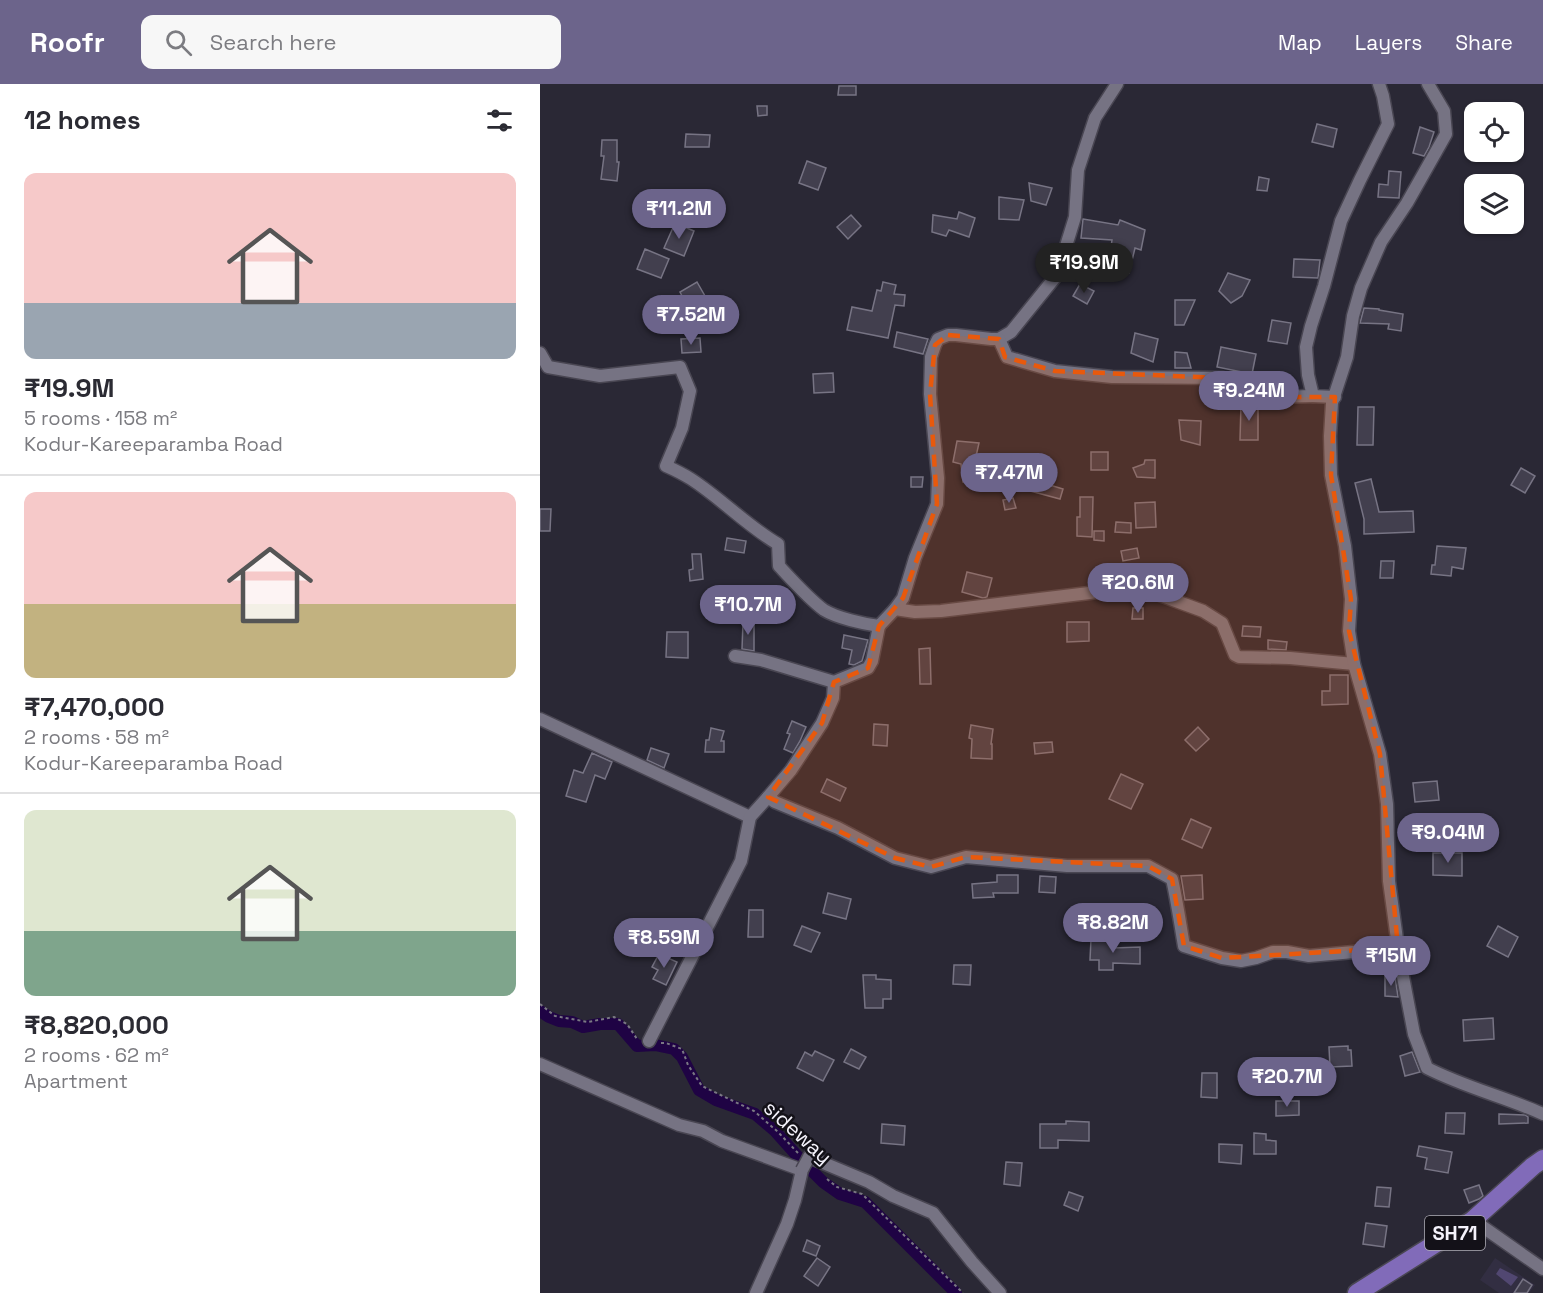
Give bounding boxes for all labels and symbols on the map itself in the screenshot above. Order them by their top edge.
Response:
pin: ₹11.2M [630,189,728,240]
pin: ₹19.9M [1035,243,1133,294]
pin: ₹7.52M [642,295,740,346]
pin: ₹9.24M [1200,371,1298,422]
pin: ₹7.47M [960,453,1058,504]
pin: ₹20.6M [1089,563,1187,614]
pin: ₹10.7M [699,585,797,636]
pin: ₹9.04M [1399,813,1497,864]
pin: ₹8.82M [1064,903,1162,954]
pin: ₹8.59M [615,918,713,969]
pin: ₹15M [1355,936,1427,987]
pin: ₹20.7M [1238,1057,1336,1108]
street label: sideway [758,1094,838,1170]
road number: SH71 [1425,1216,1485,1250]

